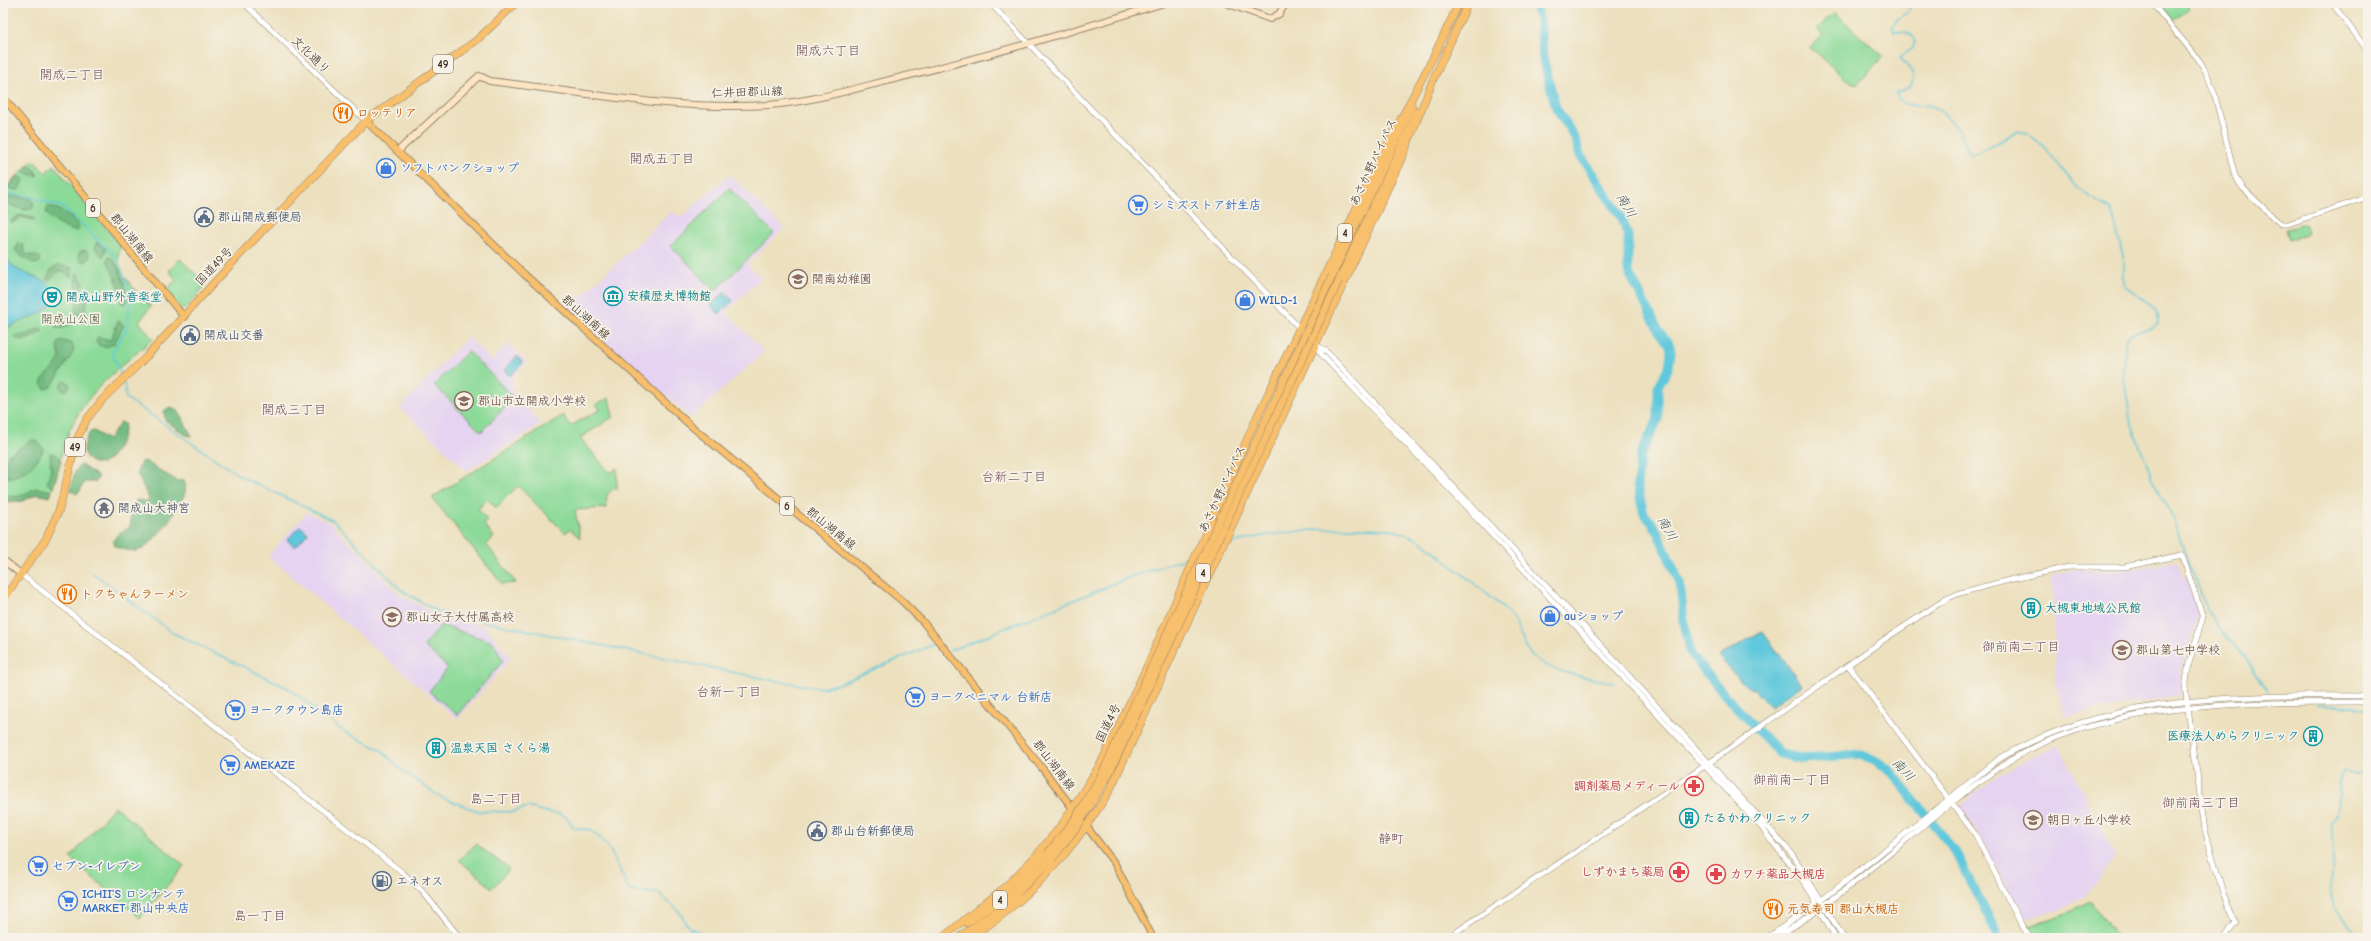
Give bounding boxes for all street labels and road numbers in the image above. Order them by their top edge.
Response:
street label: 文化通り [289,33,333,77]
road number: 49 [433,55,453,73]
street label: 仁井田郡山線 [711,84,783,100]
street label: あさか野バイパス [1347,116,1399,208]
road number: 6 [86,199,100,217]
street label: 郡山湖南線 [108,210,156,266]
road number: 4 [1338,224,1352,242]
street label: 国道49号 [192,244,236,288]
street label: 郡山湖南線 [559,292,613,342]
road number: 49 [65,438,85,456]
street label: あさか野バイパス [1196,443,1248,535]
road number: 6 [780,497,794,515]
street label: 郡山湖南線 [803,504,859,552]
road number: 4 [1196,564,1210,582]
street label: 国道4号 [1093,701,1123,745]
street label: 郡山湖南線 [1030,737,1078,793]
road number: 4 [993,891,1007,909]

